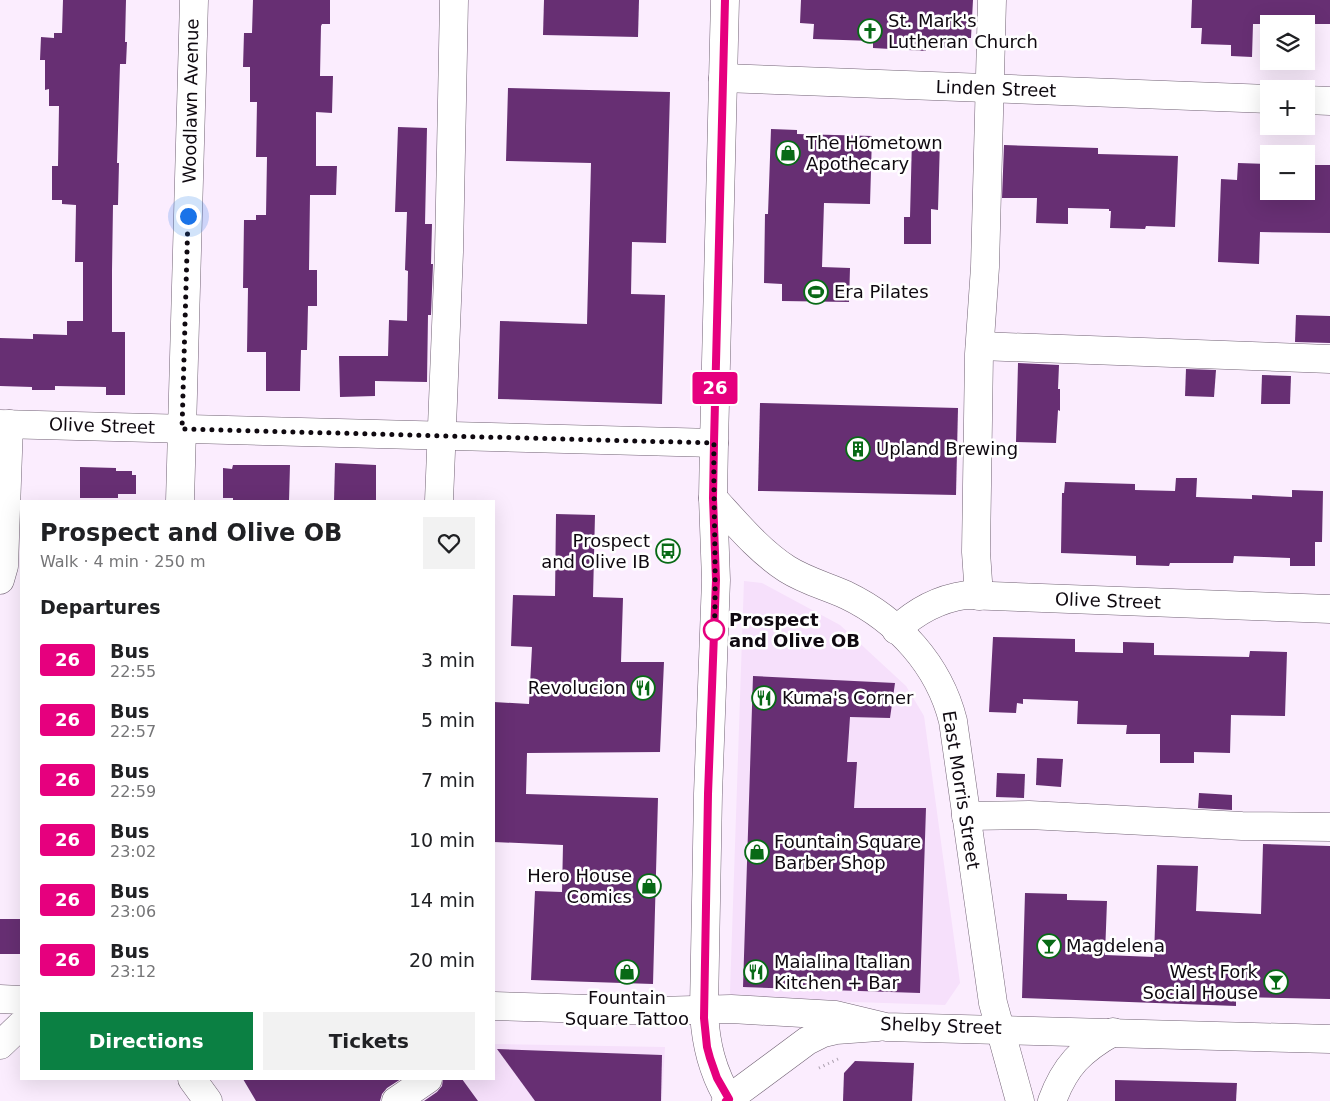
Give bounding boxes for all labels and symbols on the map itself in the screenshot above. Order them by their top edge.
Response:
place label: St. Mark's Lutheran Church [888,10,1038,52]
street label: Woodlawn Avenue [179,18,202,184]
church icon: St. Mark's Lutheran Church [857,18,883,44]
street label: Linden Street [935,76,1057,101]
place label: The Hometown Apothecary [805,132,943,174]
shop icon: The Hometown Apothecary [775,140,801,166]
your location [176,204,201,229]
sports icon: Era Pilates [803,279,829,305]
place label: Era Pilates [834,281,929,302]
line badge: 26 [692,372,738,404]
street label: Olive Street [49,413,156,438]
building icon: Upland Brewing [845,436,871,462]
place label: Upland Brewing [876,438,1018,459]
place label: Prospect and Olive IB [541,530,650,572]
bus stop icon: Prospect and Olive IB [655,538,681,564]
street label: Olive Street [1055,588,1162,613]
place label: Prospect and Olive OB [729,609,860,651]
marker: Prospect and Olive OB [703,619,725,641]
restaurant icon: Revolucion [630,675,656,701]
place label: Revolucion [528,677,626,698]
restaurant icon: Kuma's Corner [751,685,777,711]
place label: Kuma's Corner [782,687,914,708]
street label: East Morris Street [939,709,984,871]
place label: Fountain Square Barber Shop [774,831,921,873]
shop icon: Fountain Square Barber Shop [744,839,770,865]
place label: Hero House Comics [527,865,632,907]
shop icon: Hero House Comics [636,873,662,899]
bar icon: Magdelena [1036,933,1062,959]
place label: Magdelena [1066,935,1165,956]
place label: Maialina Italian Kitchen + Bar [774,951,911,993]
shop icon: Fountain Square Tattoo [614,959,640,985]
restaurant icon: Maialina Italian Kitchen + Bar [743,959,769,985]
place label: West Fork Social House [1143,961,1259,1003]
bar icon: West Fork Social House [1263,969,1289,995]
place label: Fountain Square Tattoo [565,987,689,1029]
street label: Shelby Street [880,1013,1002,1038]

